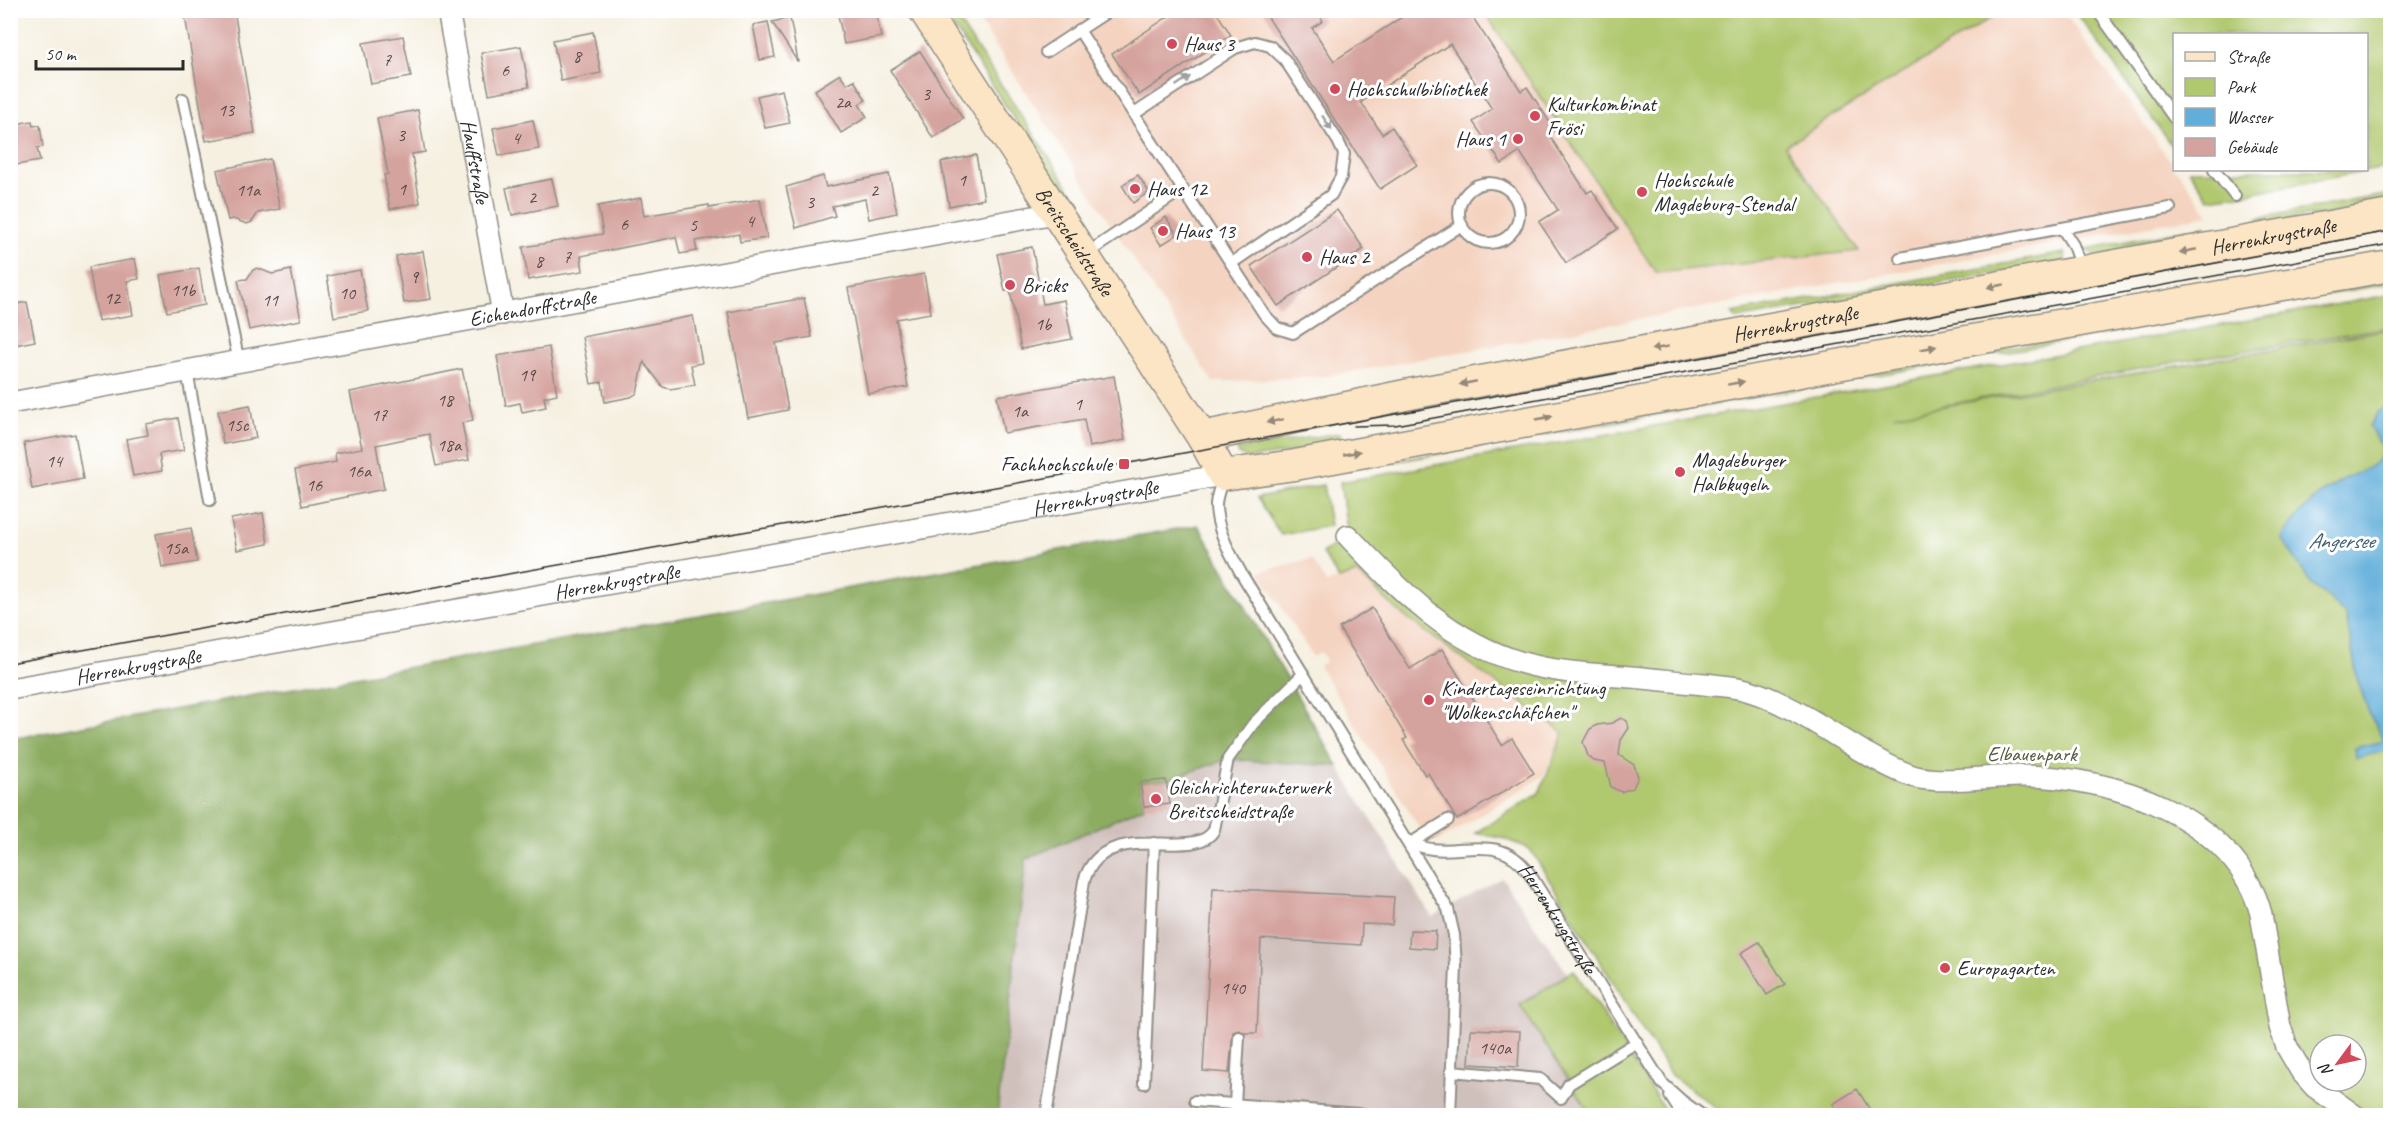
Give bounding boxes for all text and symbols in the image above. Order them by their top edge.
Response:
place label: Haus 3 [1184,31,1236,57]
scale bar [36,33,183,71]
legend [2173,33,2368,171]
marker: Haus 3 [1165,37,1179,51]
text: 50 m [45,43,78,65]
house number: 8 [573,45,583,67]
text: Straße [2227,46,2271,68]
house number: 7 [383,49,392,71]
house number: 6 [501,59,510,81]
one-way arrow [1175,76,1191,87]
place label: Hochschulbibliothek [1347,76,1488,102]
text: Park [2227,76,2257,98]
marker: Hochschulbibliothek [1328,82,1342,96]
house number: 3 [922,83,932,105]
house number: 2a [835,91,852,113]
place label: Kulturkombinat Frösi [1547,91,1658,141]
house number: 13 [218,99,236,121]
text: Wasser [2227,106,2274,128]
marker: Kulturkombinat Frösi [1528,109,1542,123]
one-way arrow [1321,115,1332,131]
street label: Hauffstraße [455,118,496,208]
house number: 3 [397,124,407,146]
place label: Haus 1 [1456,126,1508,152]
house number: 4 [512,127,522,149]
marker: Haus 1 [1511,132,1525,146]
text: Gebäude [2227,136,2278,158]
place label: Hochschule Magdeburg-Stendal [1654,167,1797,217]
house number: 1 [958,169,967,191]
place label: Haus 12 [1147,176,1208,202]
house number: 1 [398,178,407,200]
house number: 11a [236,179,261,201]
house number: 2 [870,179,880,201]
street label: Breitscheidstraße [1030,182,1121,302]
marker: Haus 12 [1128,182,1142,196]
marker: Hochschule Magdeburg-Stendal [1635,185,1649,199]
house number: 2 [528,186,538,208]
house number: 3 [806,191,816,213]
house number: 4 [746,210,756,232]
street label: Herrenkrugstraße [2209,212,2340,260]
house number: 6 [620,213,629,235]
house number: 5 [689,214,698,236]
place label: Haus 13 [1175,218,1236,244]
marker: Haus 13 [1156,224,1170,238]
place label: Haus 2 [1319,244,1371,270]
house number: 7 [563,246,572,268]
one-way arrow [2179,247,2198,256]
house number: 8 [535,250,545,272]
marker: Haus 2 [1300,250,1314,264]
house number: 9 [410,266,420,288]
place label: Bricks [1022,272,1069,298]
marker: Bricks [1003,278,1017,292]
house number: 11b [171,279,196,301]
house number: 10 [339,282,357,304]
one-way arrow [1987,282,2006,291]
street label: Eichendorffstraße [467,283,600,332]
house number: 12 [104,287,122,309]
house number: 11 [262,289,279,311]
street label: Herrenkrugstraße [1731,299,1862,348]
house number: 1b [1035,313,1052,335]
one-way arrow [1650,344,1669,353]
one-way arrow [1918,344,1937,353]
house number: 19 [519,364,537,386]
one-way arrow [1459,379,1478,388]
one-way arrow [1727,379,1746,388]
house number: 18 [437,389,455,411]
house number: 1 [1074,393,1083,415]
house number: 1a [1012,400,1029,422]
house number: 17 [371,404,388,426]
one-way arrow [1535,413,1554,422]
house number: 15c [226,414,250,436]
one-way arrow [1266,417,1285,426]
house number: 18a [437,434,462,456]
place label: Magdeburger Halbkugeln [1692,447,1787,497]
one-way arrow [1343,448,1362,457]
house number: 14 [46,450,64,472]
place label: Fachhochschule [1001,451,1114,477]
marker: Fachhochschule [1117,457,1131,471]
house number: 16a [347,460,372,482]
marker: Magdeburger Halbkugeln [1673,465,1687,479]
street label: Herrenkrugstraße [1031,473,1162,521]
house number: 16 [306,474,323,496]
water label: Angersee [2308,527,2377,555]
house number: 15a [164,537,189,559]
street label: Herrenkrugstraße [552,558,683,606]
street label: Herrenkrugstraße [73,642,205,690]
place label: Kindertageseinrichtung "Wolkenschäfchen" [1441,675,1607,725]
marker: Kindertageseinrichtung "Wolkenschäfchen" [1422,693,1436,707]
park label: Elbauenpark [1987,741,2078,767]
place label: Gleichrichterunterwerk Breitscheidstraße [1168,774,1332,824]
marker: Gleichrichterunterwerk Breitscheidstraße [1149,792,1163,806]
street label: Herrenkrugstraße [1513,857,1604,981]
place label: Europagarten [1957,955,2056,981]
marker: Europagarten [1938,961,1952,975]
house number: 140 [1221,977,1247,999]
north arrow [2308,1033,2368,1093]
house number: 140a [1479,1037,1512,1059]
text: N [2313,1058,2337,1080]

